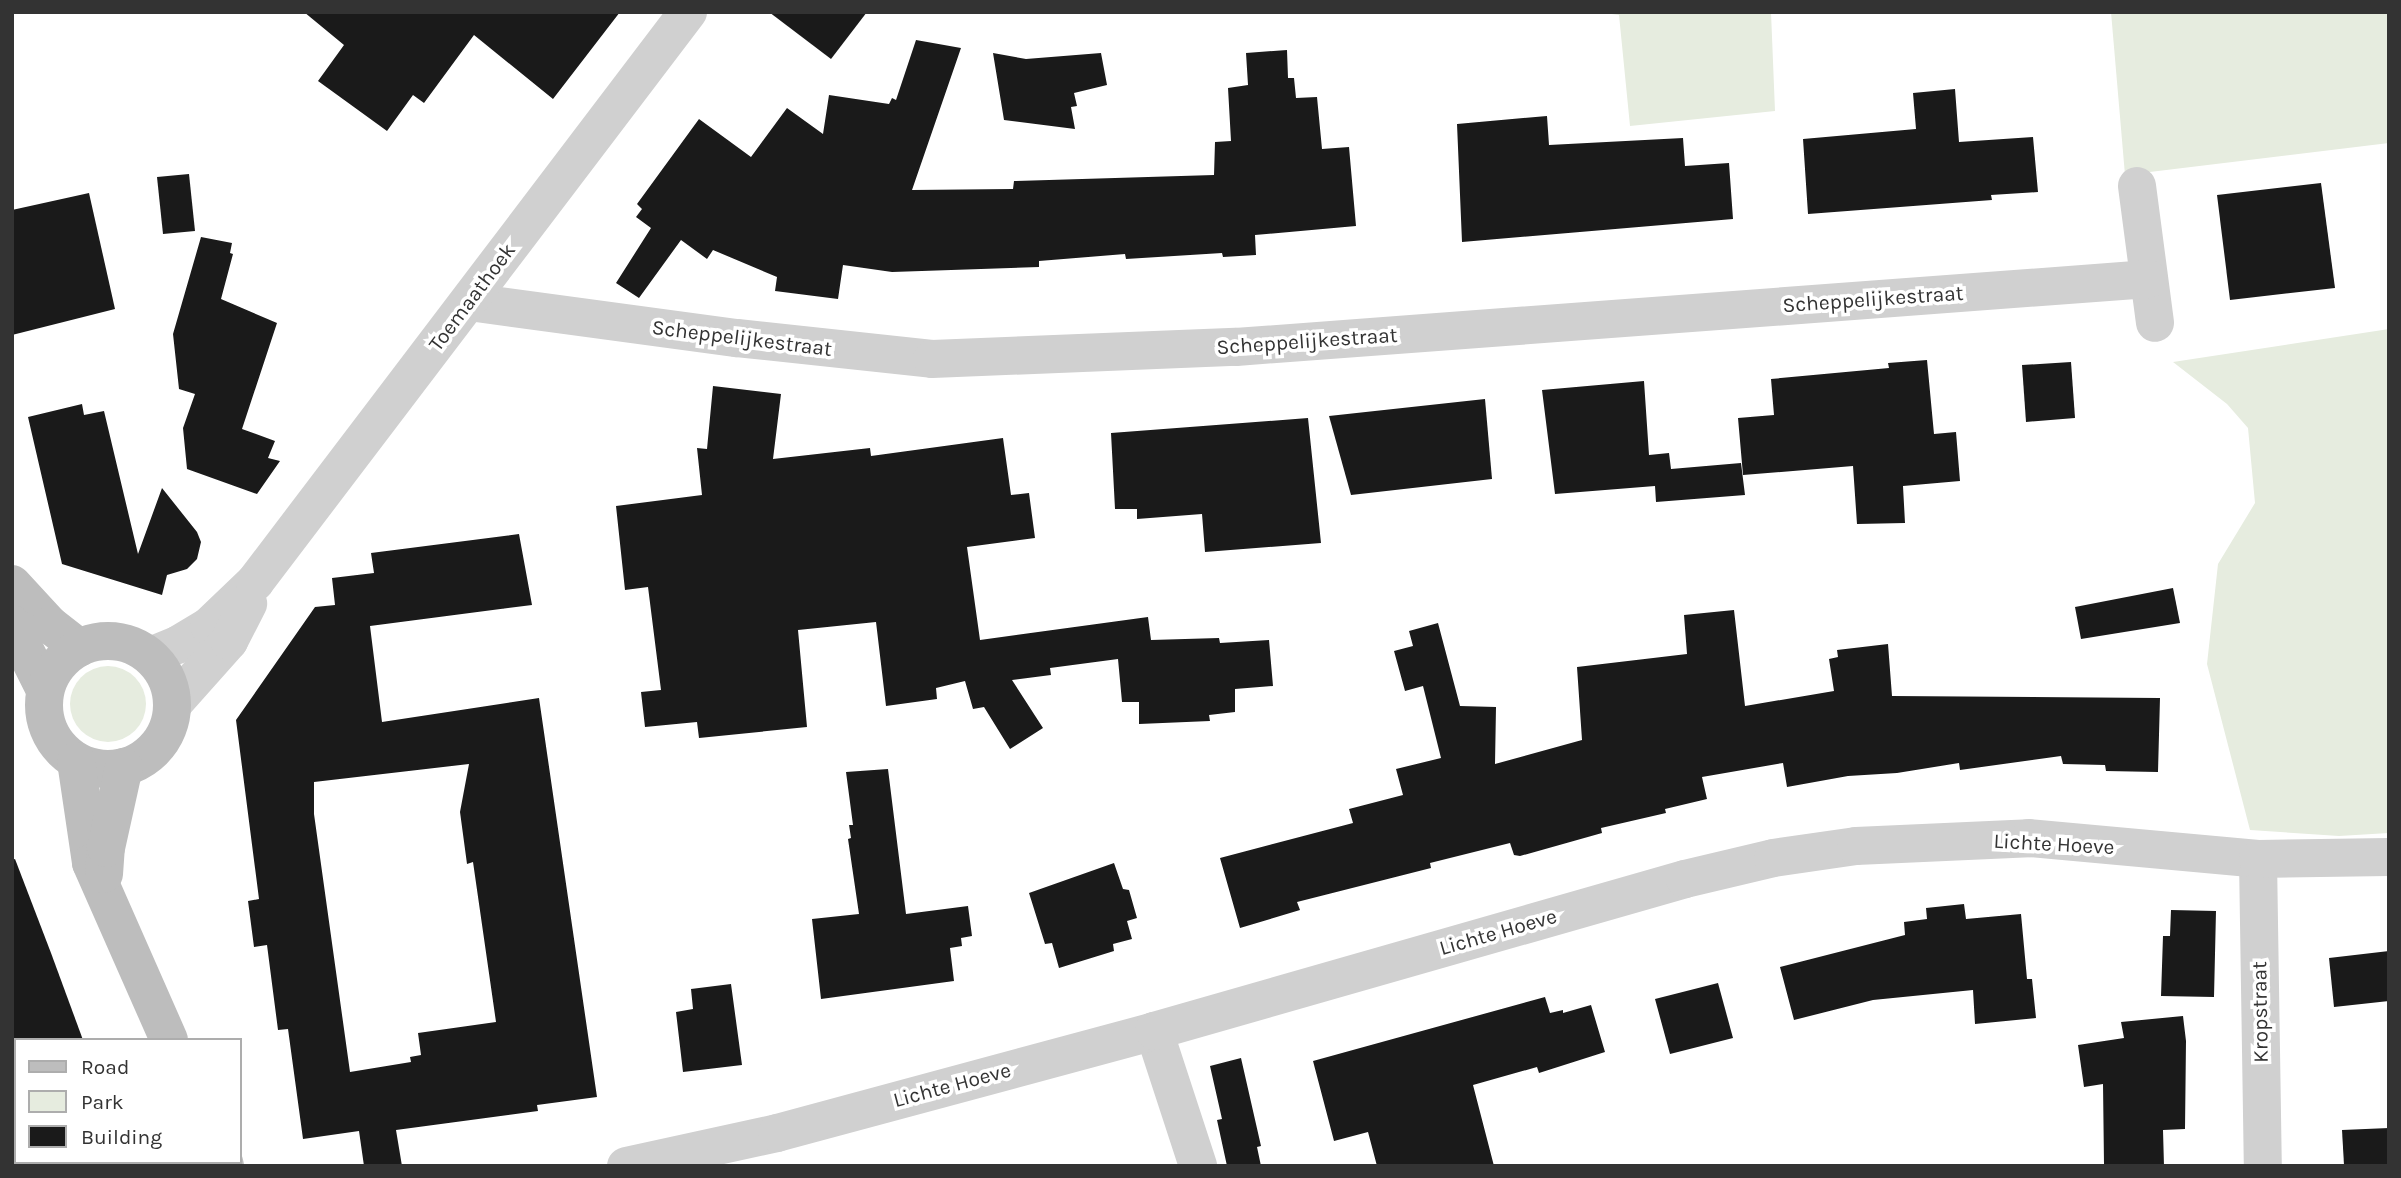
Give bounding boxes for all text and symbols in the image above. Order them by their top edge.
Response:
street label: Toemaathoek [423,238,521,356]
street label: Scheppelijkestraat [1782,280,1964,318]
street label: Scheppelijkestraat [651,314,833,362]
street label: Scheppelijkestraat [1216,322,1398,360]
street label: Lichte Hoeve [1993,828,2115,860]
street label: Lichte Hoeve [1436,903,1560,961]
street label: Kropstraat [2247,961,2273,1063]
legend [14,1038,242,1164]
text: Road [81,1055,129,1079]
street label: Lichte Hoeve [890,1057,1014,1113]
text: Park [81,1090,124,1114]
text: Building [81,1125,162,1149]

